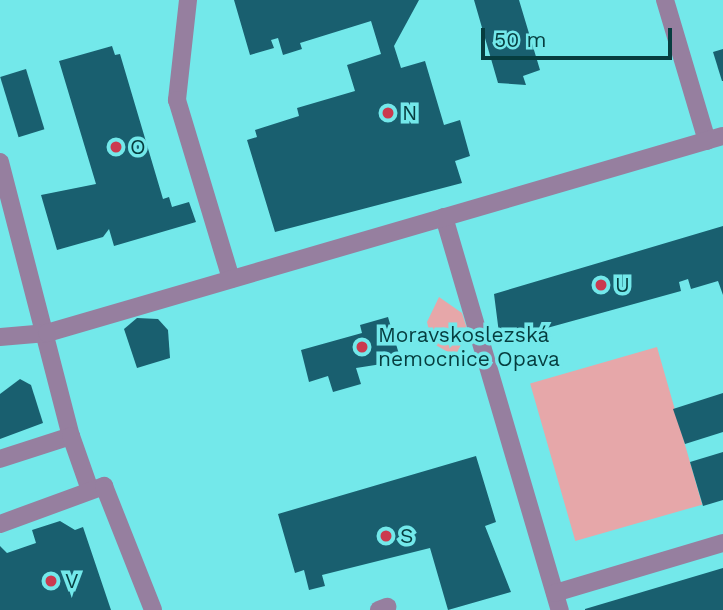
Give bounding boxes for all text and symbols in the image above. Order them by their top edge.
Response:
scale bar [485,14,676,58]
text: 50 m [494,27,546,52]
place label: N [402,100,417,126]
marker: N [380,105,396,121]
place label: O [130,134,146,160]
marker: O [108,139,124,155]
place label: U [615,272,630,298]
marker: U [593,277,609,293]
place label: Moravskoslezská nemocnice Opava [378,322,560,372]
marker: Moravskoslezská nemocnice Opava [352,337,372,357]
place label: S [400,523,413,549]
marker: S [378,528,394,544]
place label: V [65,568,79,594]
marker: V [43,573,59,589]

